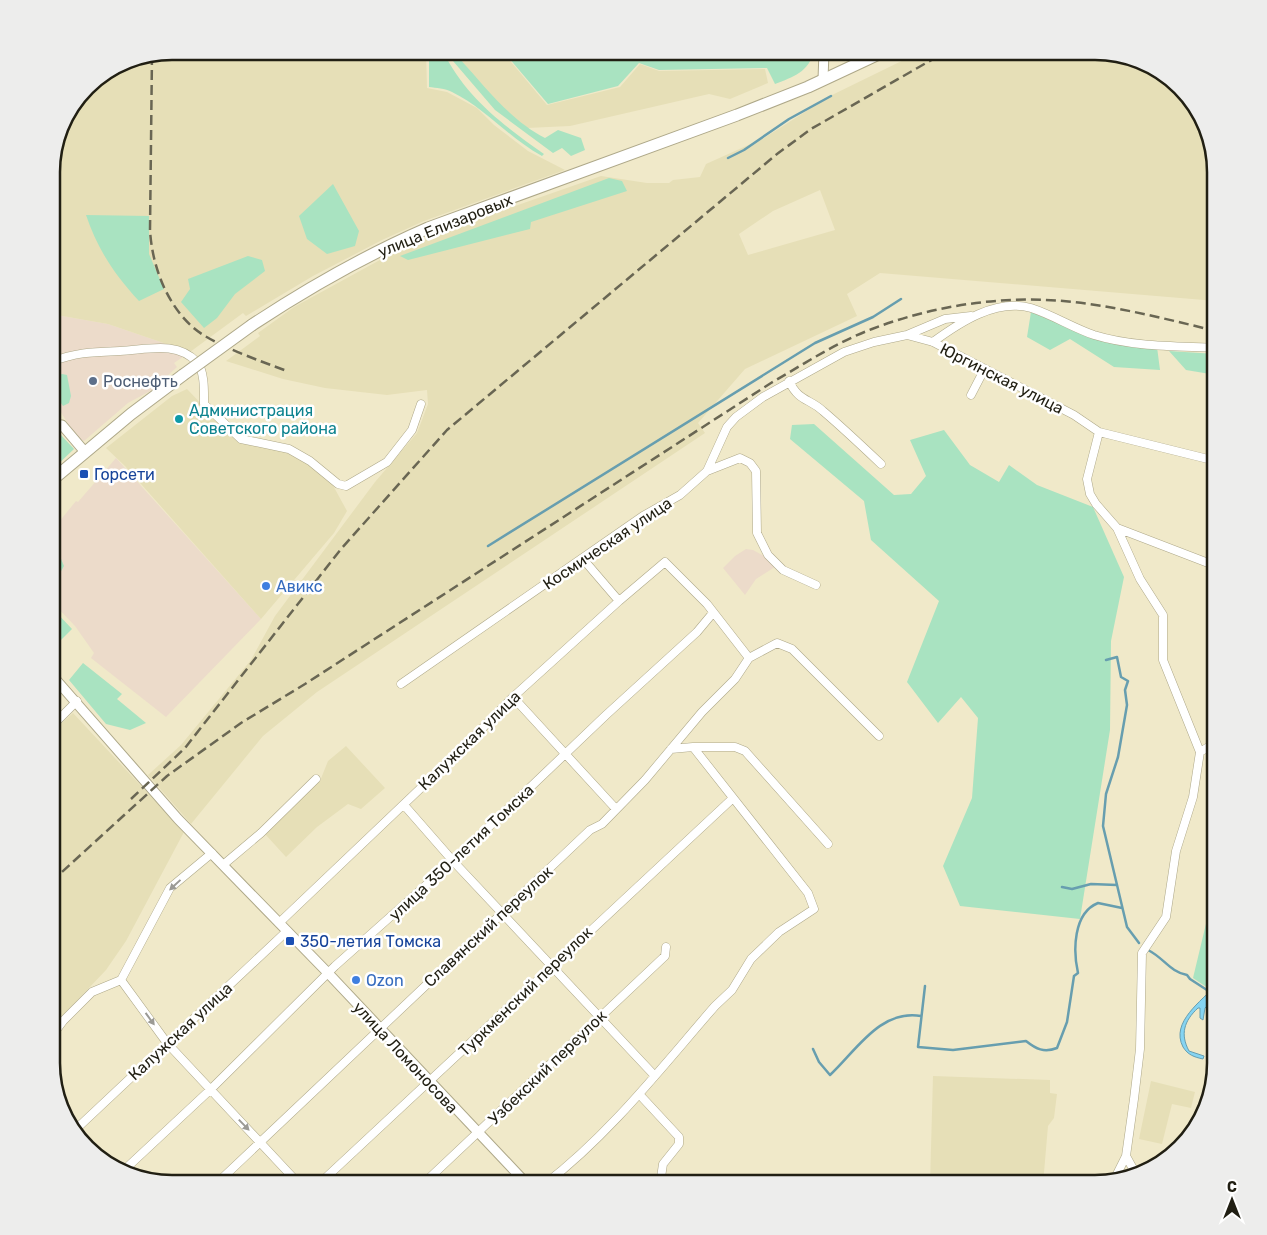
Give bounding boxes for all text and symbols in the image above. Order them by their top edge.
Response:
street label: улица Елизаровых [375,190,516,261]
street label: Юргинская улица [937,339,1067,418]
place label: Роснефть [103,372,178,391]
marker: Роснефть [87,375,99,387]
place label: Администрация Советского района [189,401,337,438]
marker: Администрация Советского района [173,413,185,425]
place label: Горсети [94,465,155,484]
marker: Горсети [78,468,90,480]
street label: Космическая улица [539,493,675,594]
place label: Авикс [276,577,323,596]
marker: Авикс [260,580,272,592]
street label: Калужская улица [414,687,524,794]
street label: улица 350-летия Томска [385,780,538,924]
street label: Славянский переулок [420,862,557,991]
one-way arrow [169,879,181,891]
street label: Туркменский переулок [455,922,596,1060]
place label: 350-летия Томска [300,932,441,951]
marker: 350-летия Томска [284,935,296,947]
place label: Ozon [366,971,404,990]
marker: Ozon [350,974,362,986]
street label: Калужская улица [125,978,236,1084]
street label: улица Ломоносова [349,998,462,1117]
street label: Узбекский переулок [484,1006,611,1129]
one-way arrow [145,1012,155,1026]
one-way arrow [238,1119,250,1131]
north arrow [1207,1175,1257,1225]
text: С [1227,1179,1237,1196]

